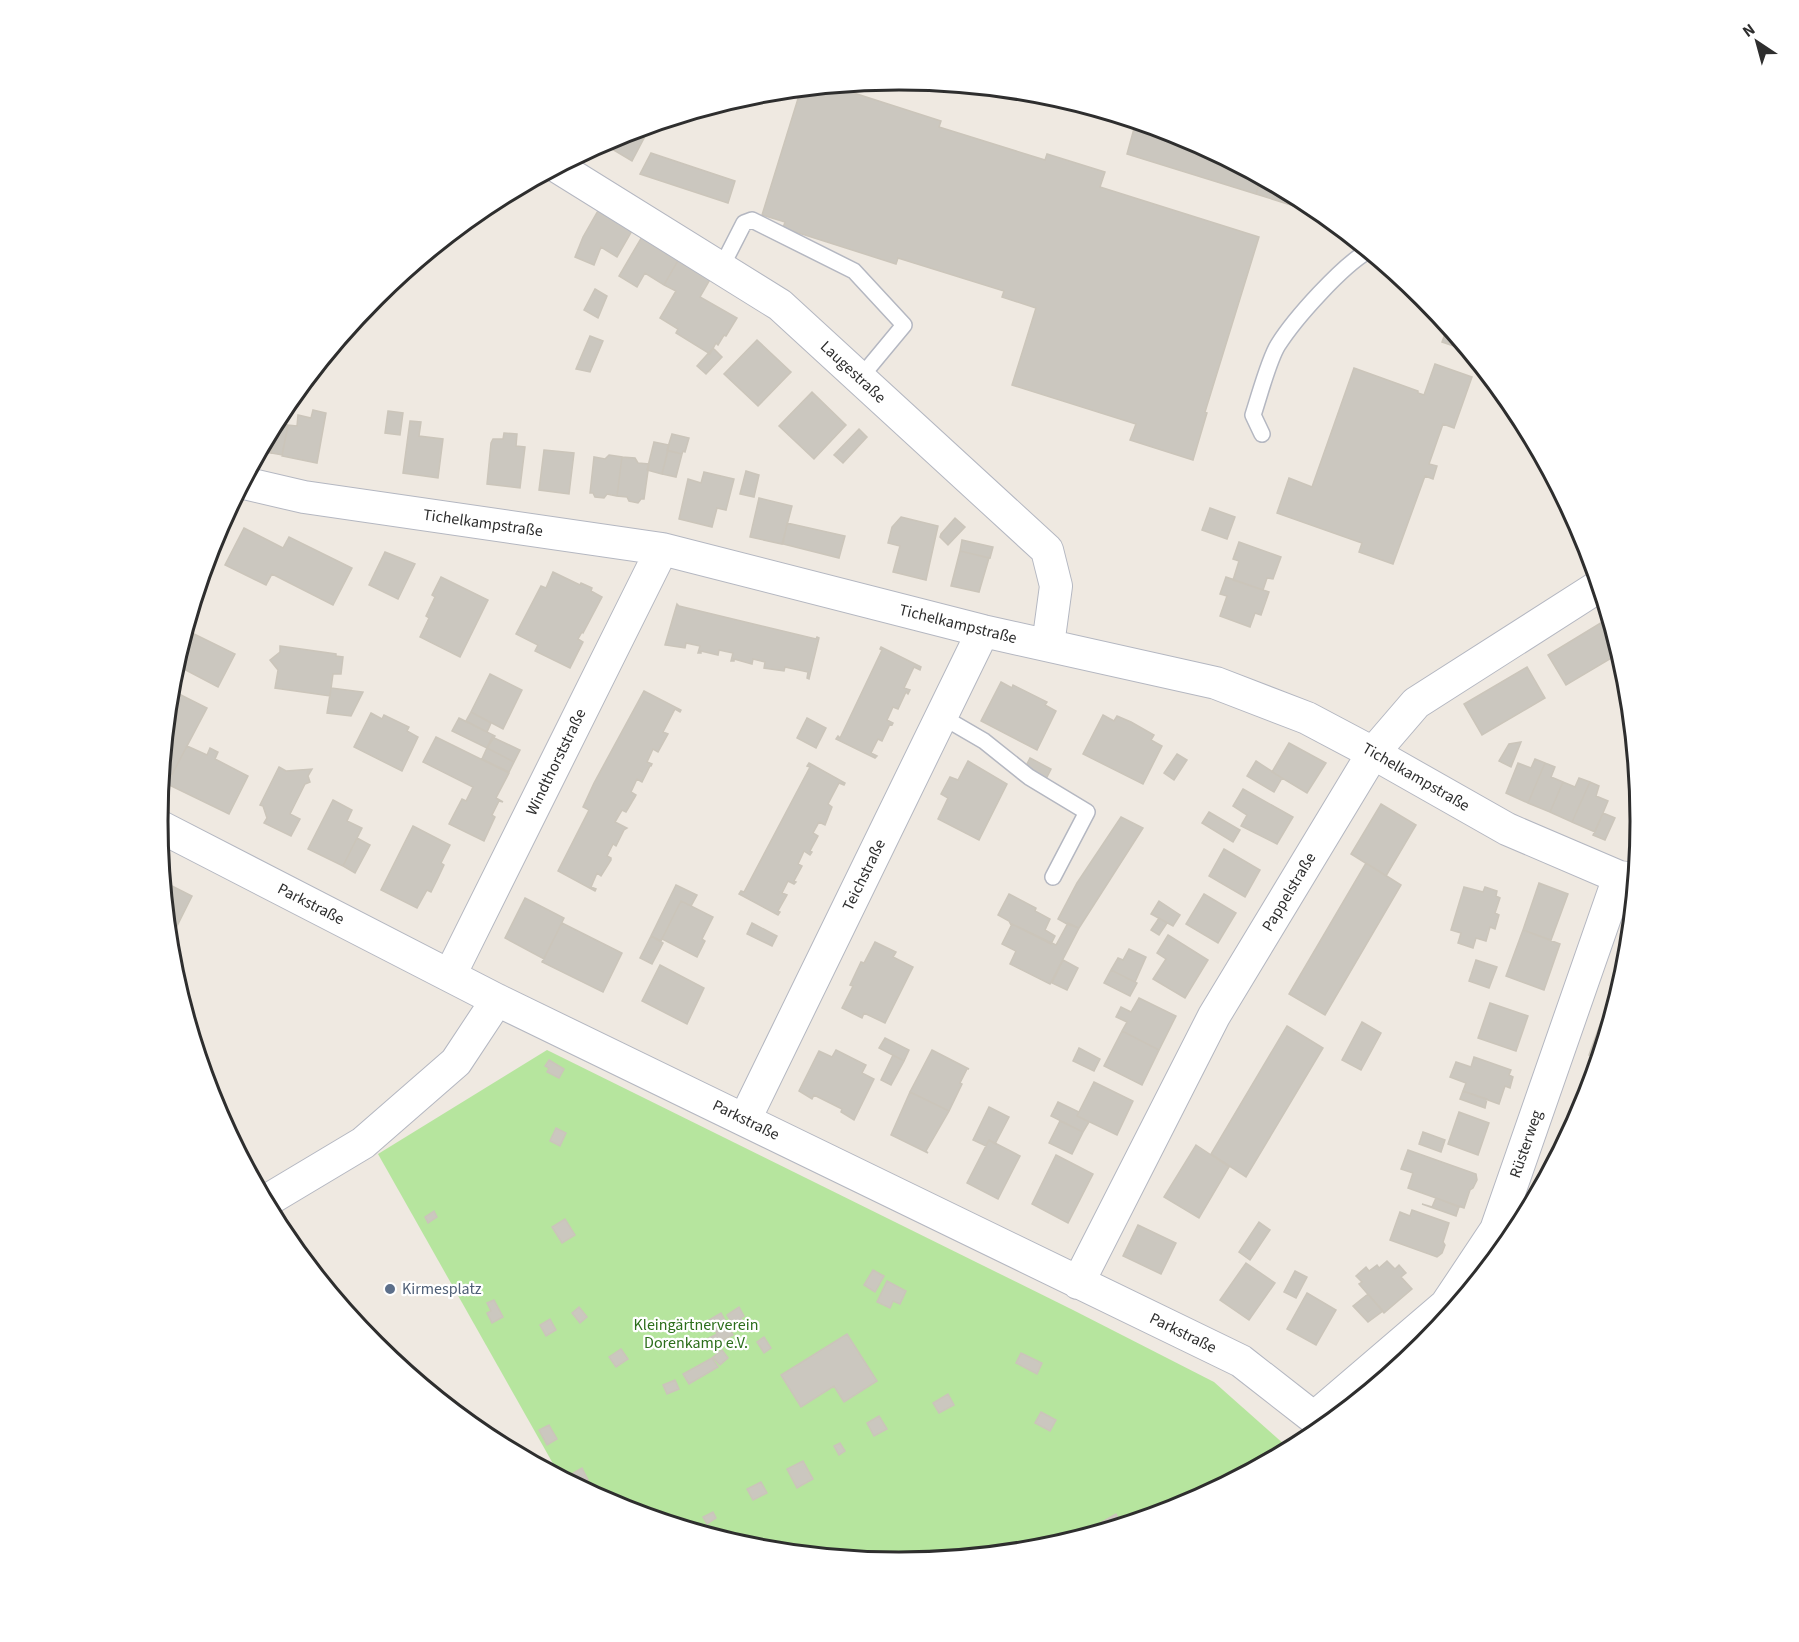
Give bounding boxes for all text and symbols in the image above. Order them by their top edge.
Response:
north arrow [1727,12,1787,72]
text: N [1738,19,1760,43]
street label: Laugestraße [815,336,891,408]
street label: Tichelkampstraße [422,504,544,542]
street label: Tichelkampstraße [897,599,1019,649]
street label: Windthorststraße [521,705,591,819]
street label: Tichelkampstraße [1358,737,1474,817]
street label: Teichstraße [837,835,891,915]
street label: Pappelstraße [1257,848,1321,936]
street label: Parkstraße [274,878,348,930]
street label: Parkstraße [709,1094,783,1146]
street label: Rüsterweg [1504,1107,1548,1181]
place label: Kirmesplatz [402,1278,482,1300]
marker: Kirmesplatz [383,1282,397,1296]
street label: Parkstraße [1146,1307,1220,1359]
park label: Kleingärtnerverein Dorenkamp e.V. [634,1314,758,1354]

